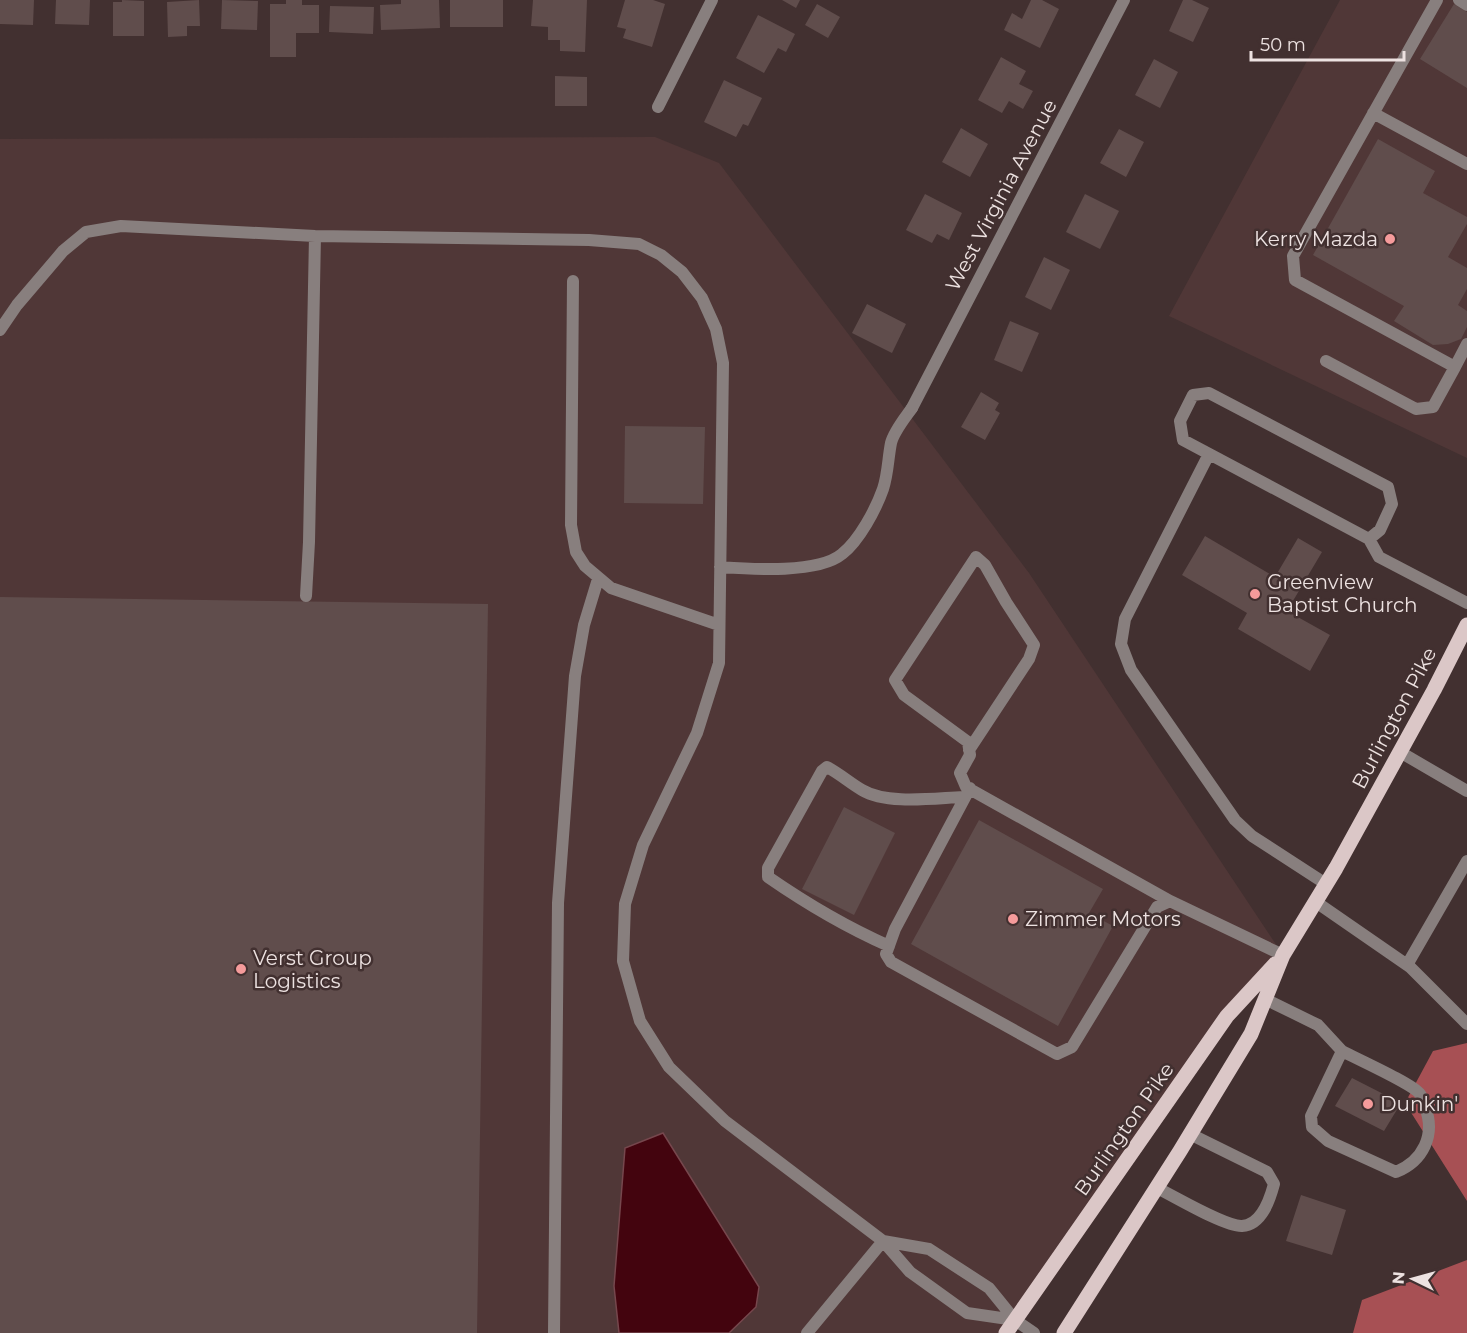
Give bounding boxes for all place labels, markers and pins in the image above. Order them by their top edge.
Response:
place label: Kerry Mazda [1254,227,1378,251]
marker: Kerry Mazda [1383,232,1397,246]
place label: Greenview Baptist Church [1267,570,1418,617]
marker: Greenview Baptist Church [1248,587,1262,601]
place label: Zimmer Motors [1025,907,1181,931]
marker: Zimmer Motors [1006,912,1020,926]
place label: Verst Group Logistics [253,946,372,993]
marker: Verst Group Logistics [234,962,248,976]
place label: Dunkin' [1380,1092,1458,1116]
marker: Dunkin' [1361,1097,1375,1111]

